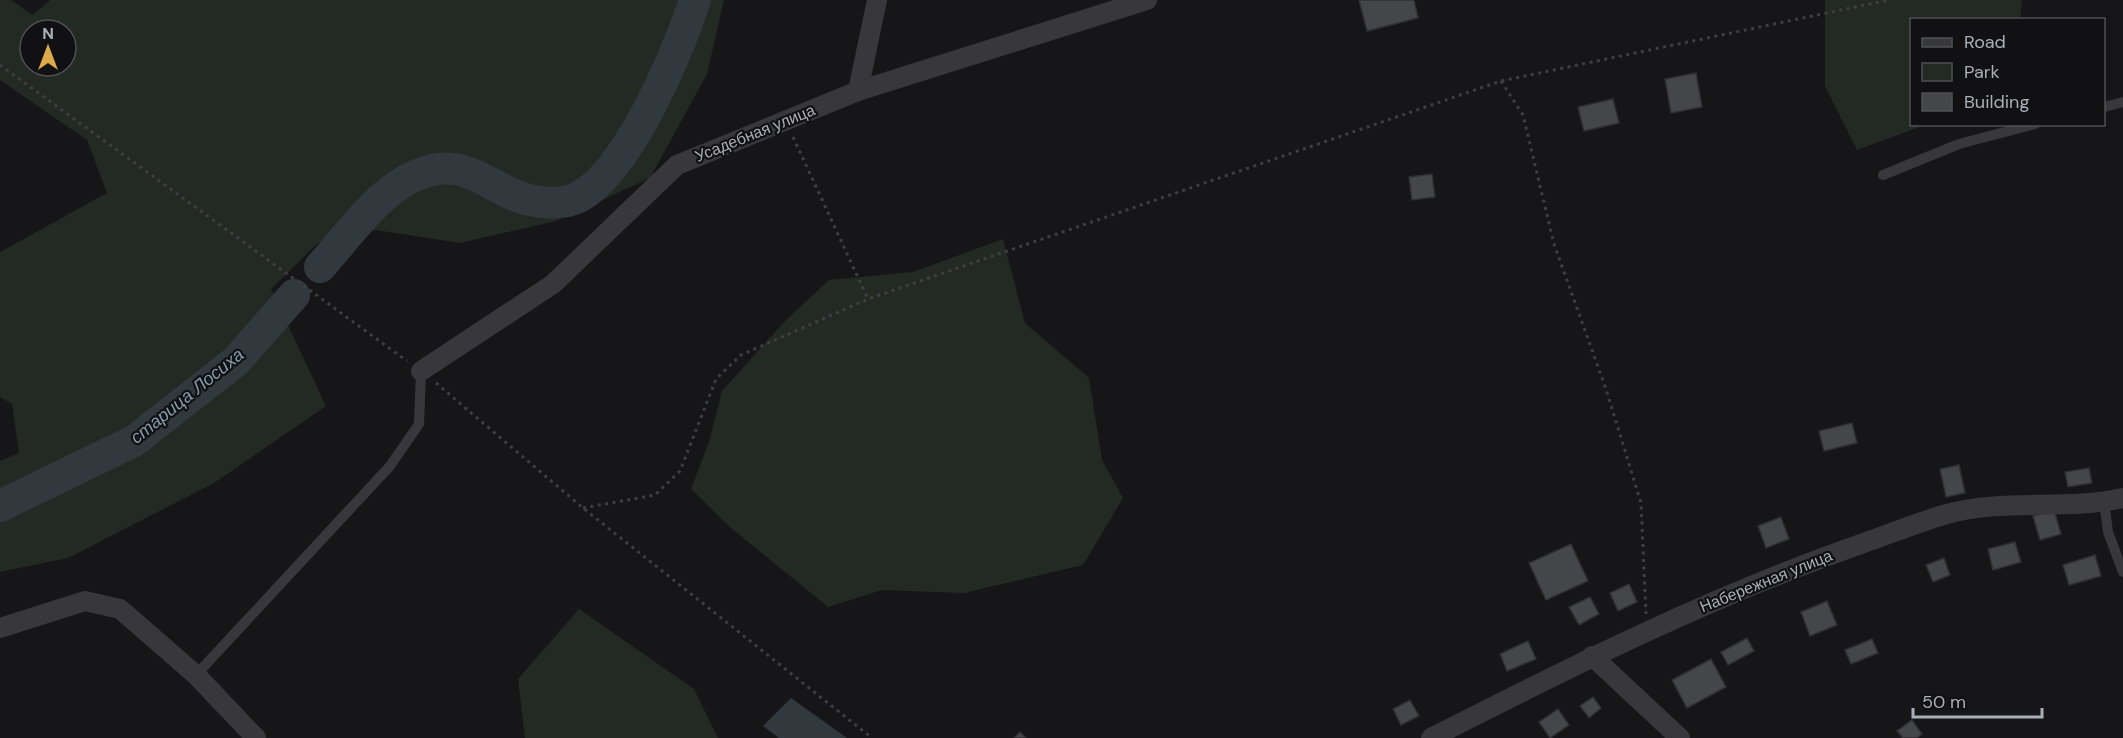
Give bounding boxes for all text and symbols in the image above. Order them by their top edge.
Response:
north arrow [18,18,78,78]
legend [1910,18,2105,126]
text: N [42,23,54,44]
text: Road [1964,30,2006,54]
text: Park [1964,60,2000,84]
text: Building [1964,90,2029,114]
street label: Усадебная улица [692,99,818,167]
water label: старица Лосиха [125,343,249,449]
street label: Набережная улица [1697,545,1836,617]
scale bar [1913,681,2042,719]
text: 50 m [1922,690,1966,714]

